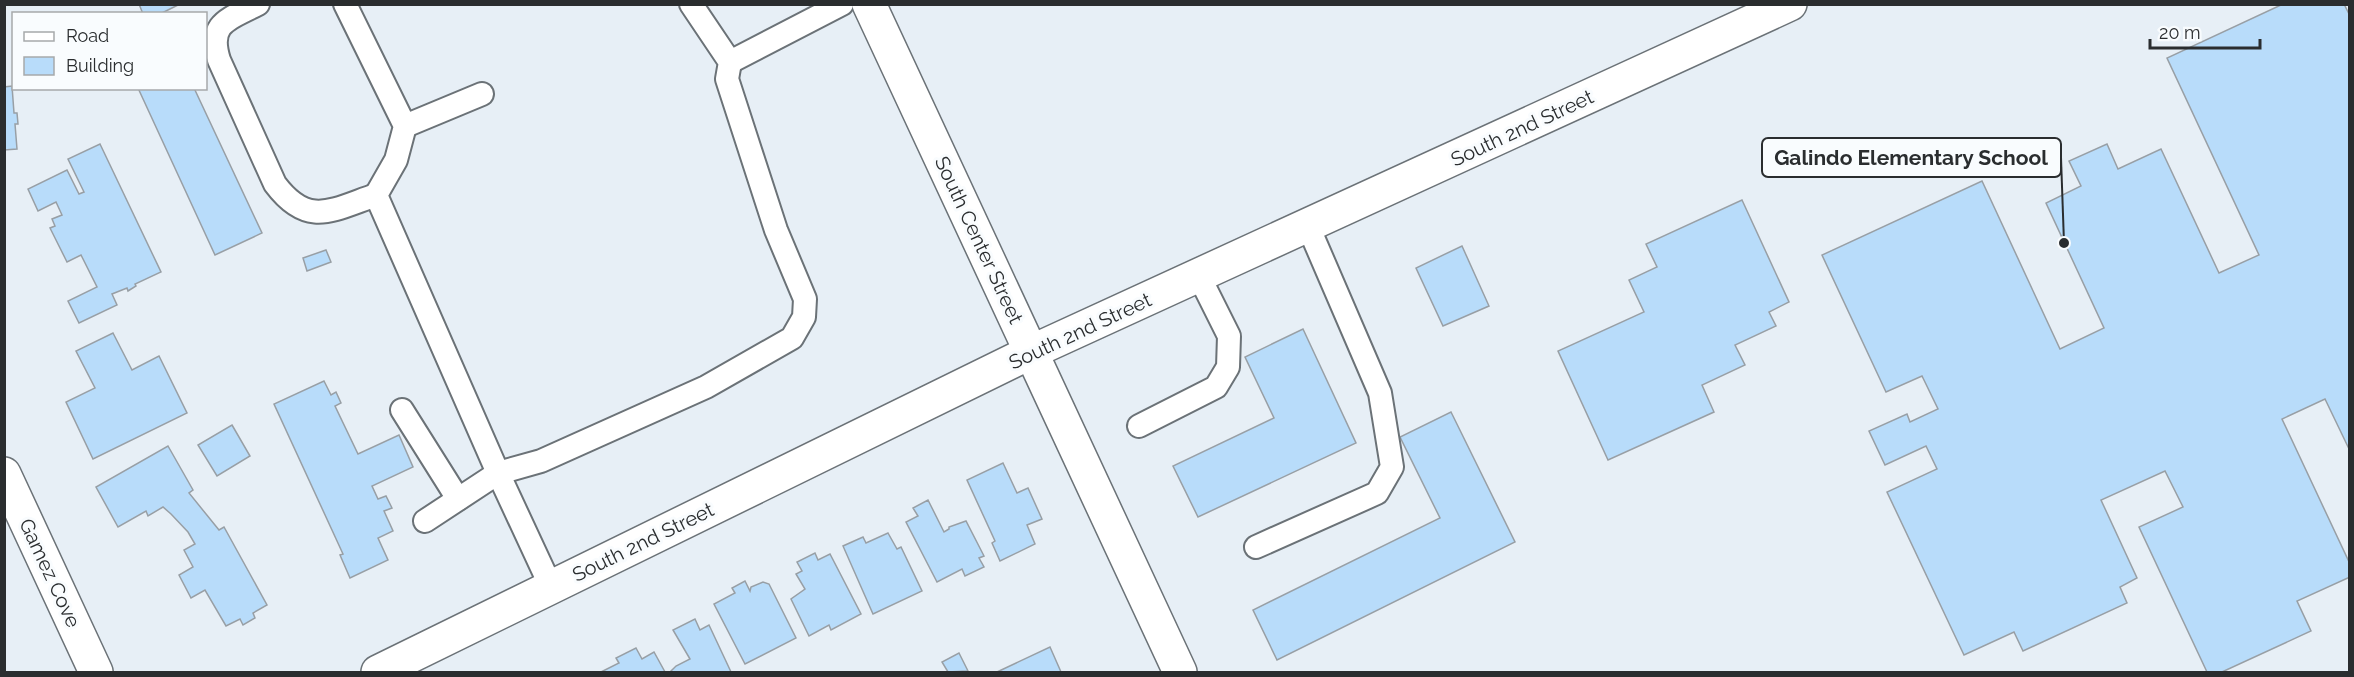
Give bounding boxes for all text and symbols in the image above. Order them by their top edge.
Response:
legend [12,12,207,90]
scale bar [2150,12,2260,50]
text: 20 m [2159,22,2201,43]
text: Road [66,25,109,46]
text: Building [66,55,134,76]
street label: South 2nd Street [1447,84,1597,172]
callout: Galindo Elementary School [1762,138,2061,177]
text: Galindo Elementary School [1774,145,2048,170]
street label: South Center Street [930,153,1028,328]
street label: South 2nd Street [1005,287,1155,375]
street label: South 2nd Street [568,497,718,587]
street label: Gamez Cove [14,515,86,632]

